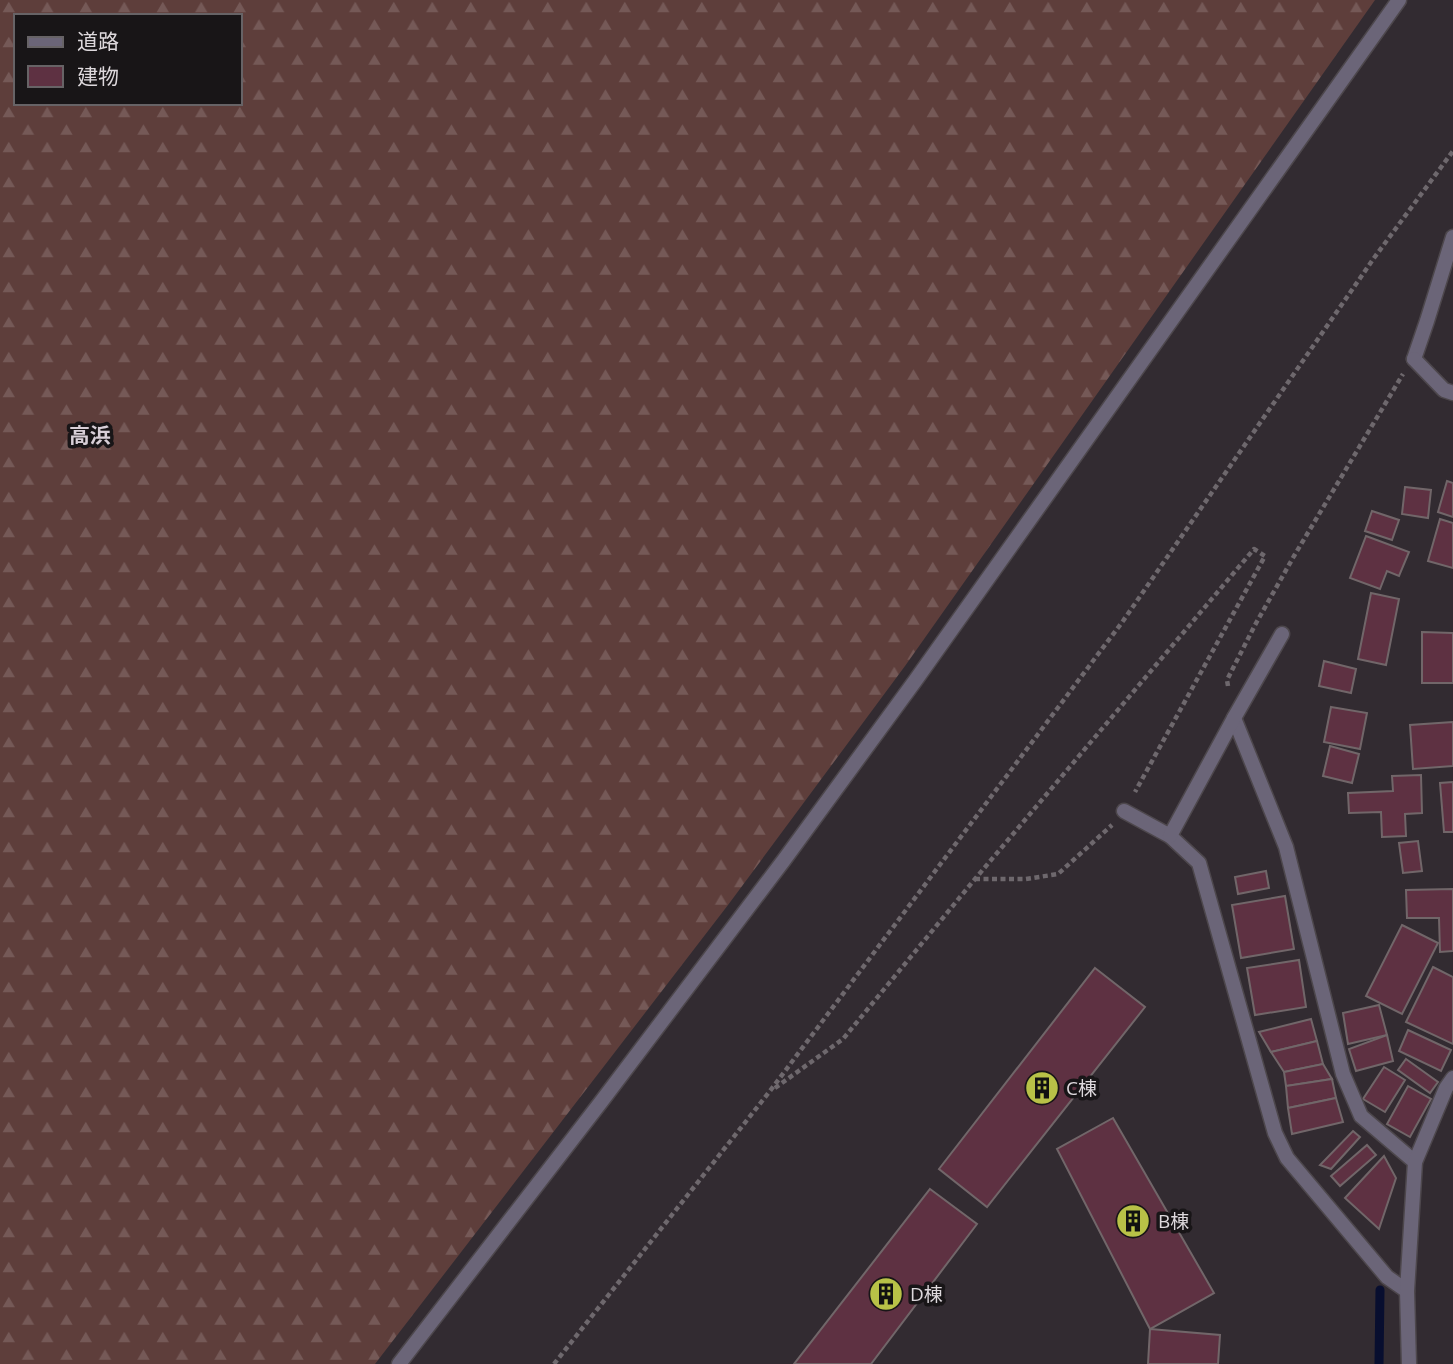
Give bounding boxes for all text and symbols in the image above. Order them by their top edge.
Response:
legend [14,14,242,105]
text: 道路 [77,27,119,55]
text: 建物 [77,62,119,90]
district label: 高浜 [69,421,111,449]
building icon: C棟 [1023,1069,1061,1107]
place label: C棟 [1066,1075,1097,1101]
building icon: B棟 [1114,1202,1152,1240]
place label: B棟 [1158,1208,1189,1234]
building icon: D棟 [867,1275,905,1313]
place label: D棟 [910,1281,943,1307]

